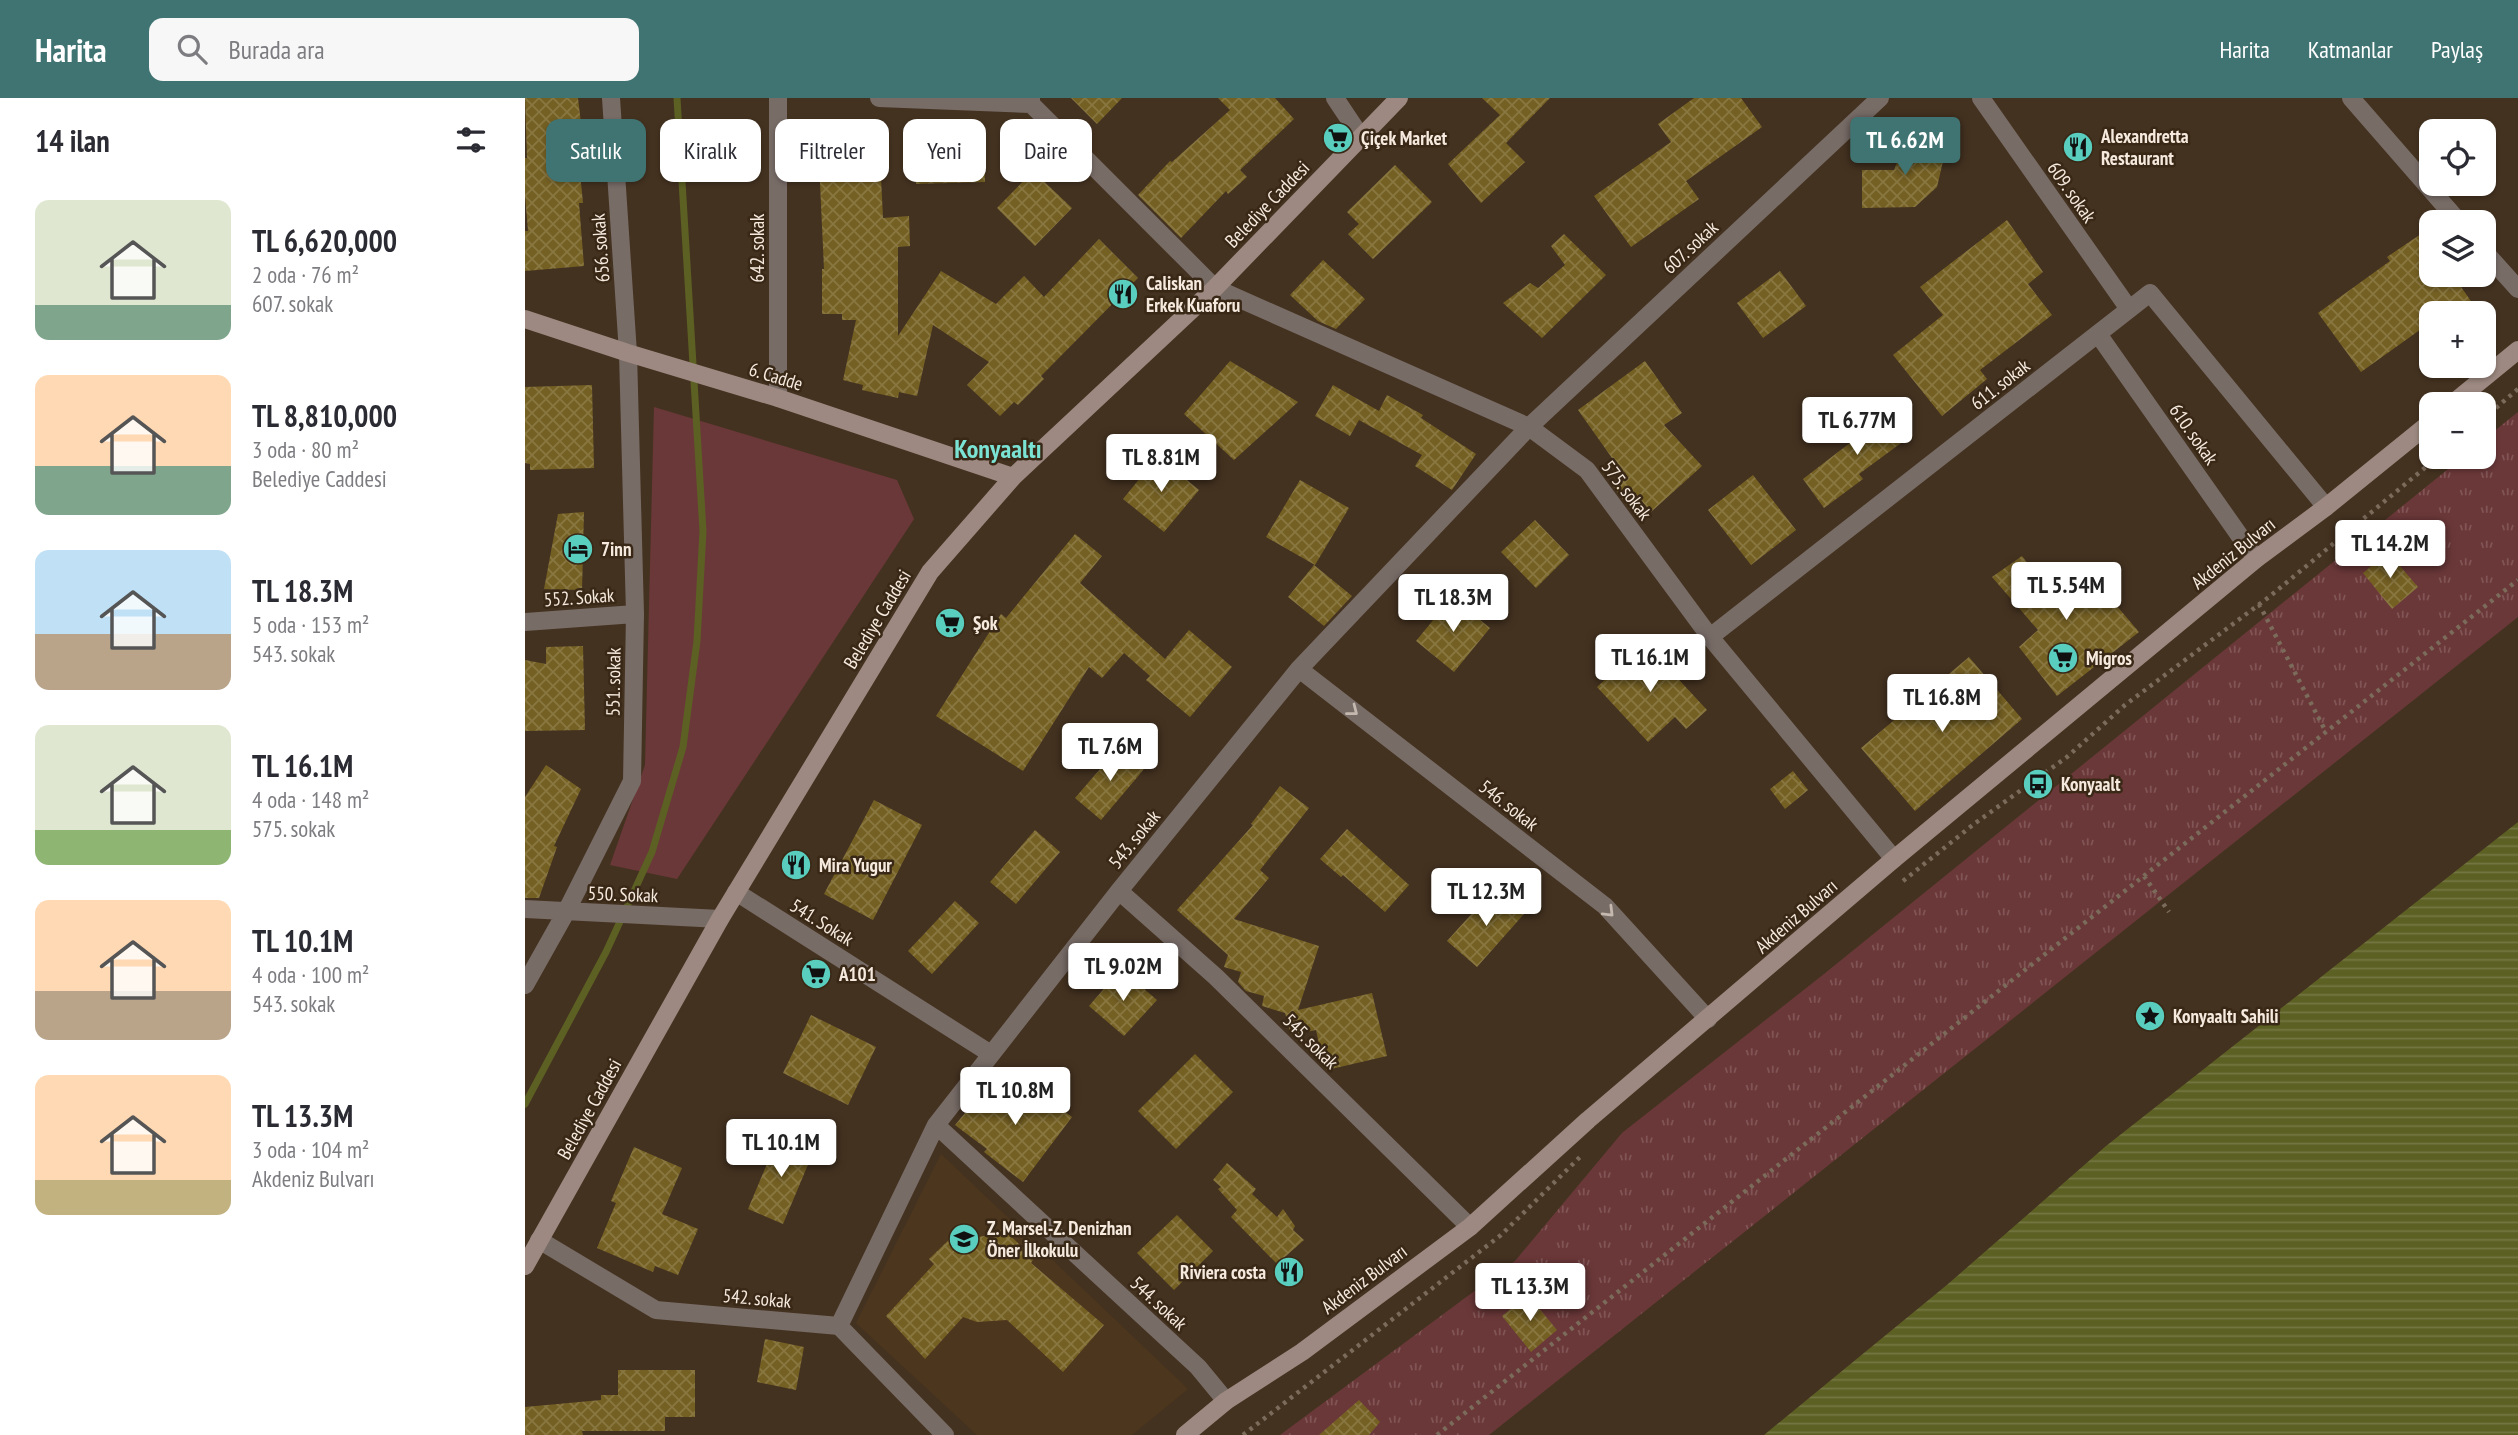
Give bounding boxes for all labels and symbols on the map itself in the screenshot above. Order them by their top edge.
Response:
pin: TL 6.62M [1833,118,1977,177]
supermarket icon: Çiçek Market [1321,121,1355,155]
place label: Alexandretta Restaurant [2100,124,2189,170]
place label: Çiçek Market [1361,126,1448,150]
restaurant icon: Alexandretta Restaurant [2061,130,2095,164]
street label: Belediye Caddesi [1220,156,1314,252]
street label: 609. sokak [2042,157,2102,228]
street label: 656. sokak [586,212,614,283]
street label: 642. sokak [745,213,769,282]
street label: 607. sokak [1657,215,1723,279]
place label: Caliskan Erkek Kuaforu [1146,271,1240,317]
restaurant icon: Caliskan Erkek Kuaforu [1106,277,1140,311]
street label: 611. sokak [1966,353,2035,415]
street label: 6. Cadde [746,356,806,396]
pin: TL 6.77M [1785,398,1929,457]
street label: 610. sokak [2164,399,2224,470]
district label: Konyaaltı [954,432,1042,465]
pin: TL 8.81M [1089,434,1233,494]
street label: 575. sokak [1597,455,1658,525]
street label: Akdeniz Bulvarı [2186,512,2280,594]
pin: TL 14.2M [2318,520,2462,580]
hotel icon: 7inn [561,532,595,566]
place label: 7inn [601,537,631,561]
pin: TL 5.54M [1994,562,2138,622]
street label: Belediye Caddesi [838,565,916,673]
pin: TL 18.3M [1381,574,1525,634]
street label: 552. Sokak [543,583,616,611]
supermarket icon: Şok [933,606,967,640]
place label: Şok [973,611,998,635]
pin: TL 16.1M [1578,634,1722,694]
supermarket icon: Migros [2046,641,2080,675]
place label: Migros [2086,646,2132,670]
street label: 551. sokak [600,647,626,717]
pin: TL 16.8M [1870,674,2014,734]
one-way arrow [1346,702,1358,715]
pin: TL 7.6M [1045,724,1175,783]
bus stop icon: Konyaalt [2021,767,2055,801]
place label: Konyaalt [2061,772,2121,796]
street label: 546. sokak [1475,774,1544,836]
street label: 543. sokak [1103,804,1165,873]
restaurant icon: Mira Yugur [779,848,813,882]
place label: Mira Yugur [819,853,892,877]
pin: TL 12.3M [1414,868,1558,928]
street label: Akdeniz Bulvarı [1750,874,1842,958]
street label: 550. Sokak [587,881,659,907]
street label: 541. Sokak [786,893,859,951]
one-way arrow [1601,903,1614,916]
pin: TL 9.02M [1051,944,1195,1003]
supermarket icon: A101 [799,957,833,991]
place label: A101 [838,962,876,986]
place icon: Konyaaltı Sahili [2133,999,2167,1033]
place label: Konyaaltı Sahili [2173,1004,2279,1028]
street label: 545. sokak [1278,1008,1344,1074]
street label: Belediye Caddesi [552,1054,626,1164]
pin: TL 10.8M [943,1068,1087,1127]
pin: TL 10.1M [709,1119,853,1179]
place label: Z. Marsel-Z. Denizhan Öner İlkokulu [987,1216,1132,1262]
school or university icon: Z. Marsel-Z. Denizhan Öner İlkokulu [947,1222,981,1256]
street label: Akdeniz Bulvarı [1316,1239,1412,1319]
restaurant icon: Riviera costa [1272,1255,1306,1289]
place label: Riviera costa [1180,1260,1266,1284]
pin: TL 13.3M [1458,1264,1602,1323]
street label: 544. sokak [1126,1271,1193,1336]
street label: 542. sokak [722,1283,793,1313]

